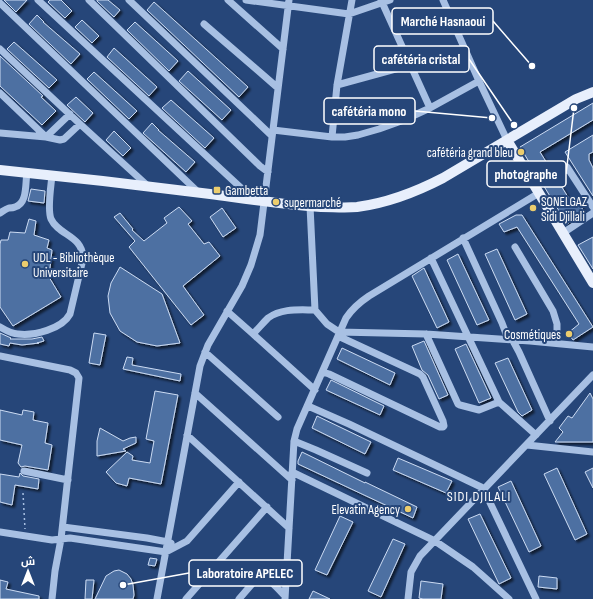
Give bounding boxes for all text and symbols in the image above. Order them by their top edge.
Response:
callout: Marché Hasnaoui [392,8,493,34]
text: Marché Hasnaoui [401,13,485,30]
callout: cafétéria cristal [374,46,469,72]
text: cafétéria cristal [382,51,461,68]
callout: cafétéria mono [324,98,415,124]
text: cafétéria mono [332,103,406,120]
place label: cafétéria grand bleu [427,145,513,161]
marker: cafétéria grand bleu [516,147,526,157]
callout: photographe [487,161,566,187]
text: photographe [494,166,558,183]
place label: Gambetta [225,183,268,199]
marker: Gambetta [212,185,222,195]
place label: SONELGAZ Sidi Djillali [541,194,588,225]
place label: supermarché [284,195,341,211]
marker: supermarché [271,197,281,207]
marker: SONELGAZ Sidi Djillali [528,203,538,213]
place label: UDL - Bibliothèque Universitaire [33,250,114,281]
marker: UDL - Bibliothèque Universitaire [20,259,30,269]
place label: Cosmétiques [504,327,561,343]
marker: Cosmétiques [564,329,574,339]
district label: SIDI DJILALI [447,488,511,505]
place label: Elevatin Agency [331,502,400,518]
marker: Elevatin Agency [403,504,413,514]
north arrow [8,551,48,591]
text: ش [21,555,35,568]
callout: Laboratoire APELEC [189,560,302,586]
text: Laboratoire APELEC [197,565,293,582]

